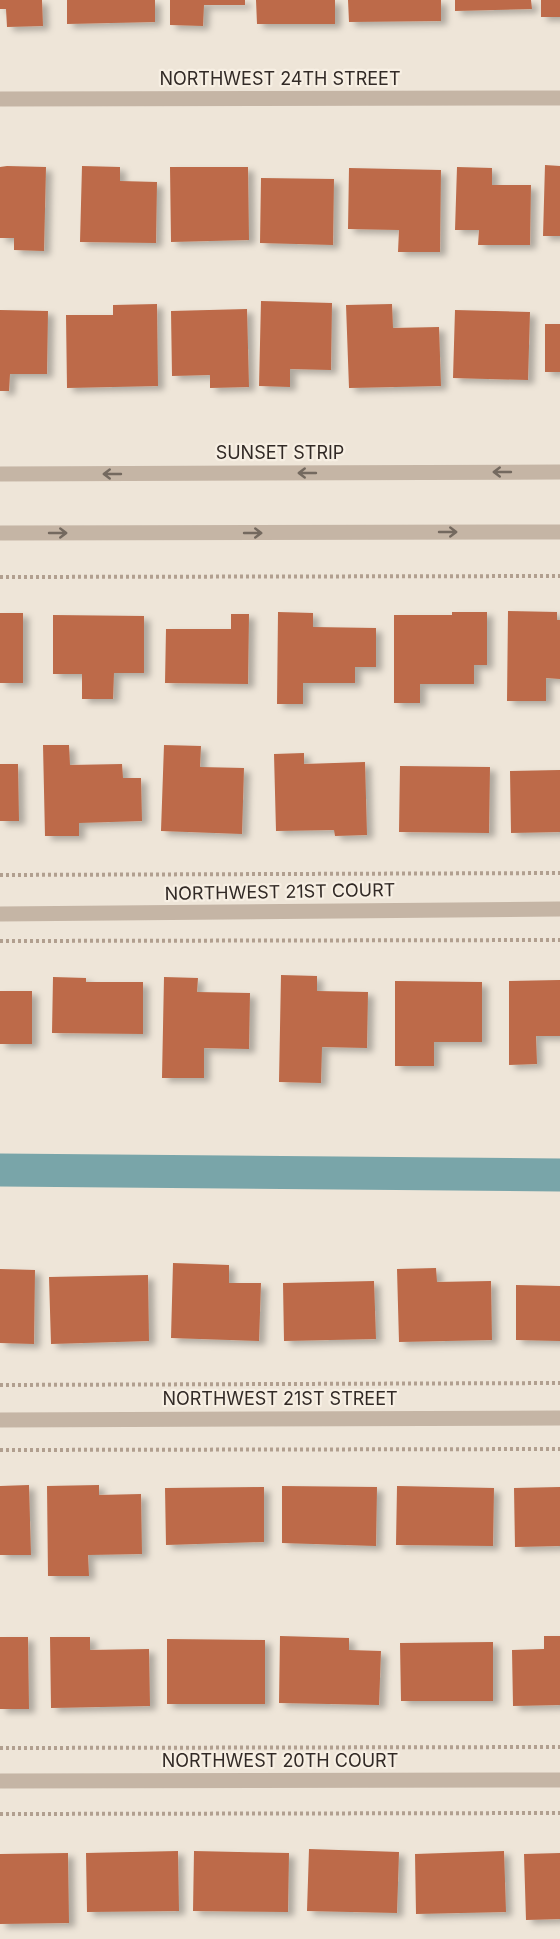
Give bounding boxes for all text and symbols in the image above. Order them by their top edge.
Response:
street label: NORTHWEST 24TH STREET [159,68,401,89]
street label: SUNSET STRIP [216,442,344,463]
one-way arrow [492,466,512,478]
one-way arrow [297,467,317,479]
one-way arrow [102,468,122,479]
one-way arrow [438,526,458,538]
one-way arrow [48,527,68,539]
one-way arrow [243,527,263,539]
street label: NORTHWEST 21ST COURT [164,879,396,904]
street label: NORTHWEST 21ST STREET [162,1388,398,1409]
street label: NORTHWEST 20TH COURT [162,1750,398,1771]

